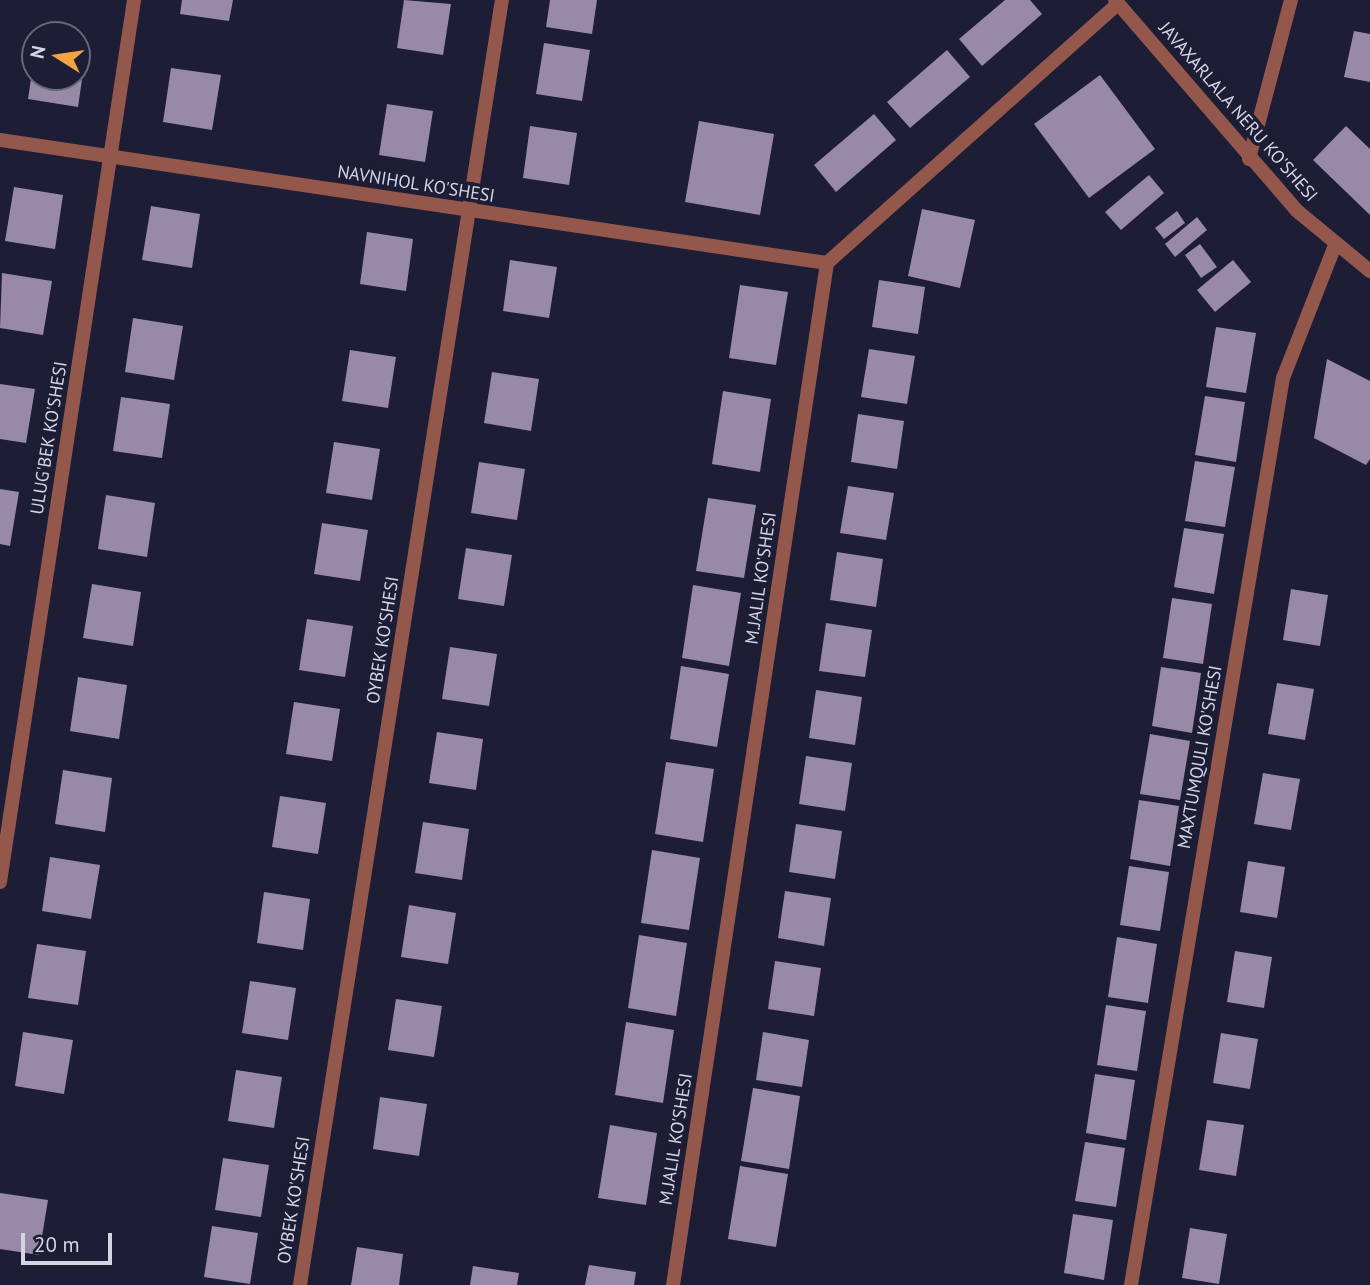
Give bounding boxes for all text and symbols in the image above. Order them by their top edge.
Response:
street label: JAVAXARLALA NERU KO'SHESI [1154,18,1322,206]
north arrow [21,21,91,91]
text: N [24,43,50,61]
street label: NAVNIHOL KO'SHESI [335,161,497,207]
street label: ULUG'BEK KO'SHESI [26,360,72,516]
street label: M.JALIL KO'SHESI [741,510,781,646]
street label: OYBEK KO'SHESI [362,574,404,706]
street label: MAXTUMQULI KO'SHESI [1173,664,1227,850]
street label: M.JALIL KO'SHESI [655,1071,697,1207]
street label: OYBEK KO'SHESI [273,1134,315,1266]
scale bar [24,1218,116,1262]
text: 20 m [34,1231,80,1258]

